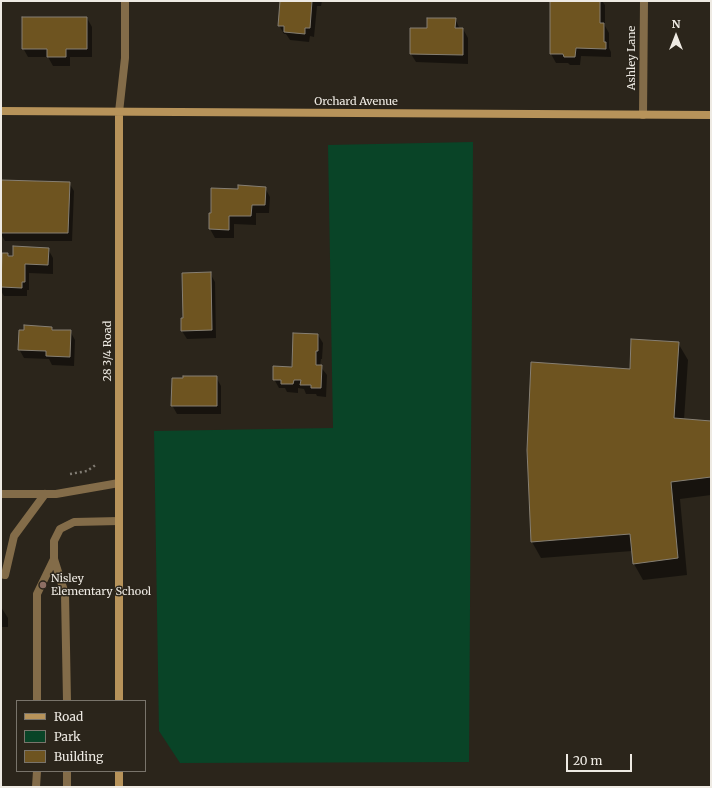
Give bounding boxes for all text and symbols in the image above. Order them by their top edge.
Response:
north arrow [656,16,696,56]
text: N [672,17,680,31]
street label: Ashley Lane [625,26,639,90]
street label: Orchard Avenue [314,95,398,109]
street label: 28 3/4 Road [101,321,115,381]
place label: Nisley Elementary School [51,572,151,598]
marker: Nisley Elementary School [38,580,48,590]
legend [16,700,146,772]
text: Road [54,709,83,724]
text: Park [54,729,81,744]
scale bar [568,746,634,772]
text: Building [54,749,103,764]
text: 20 m [573,753,602,768]

